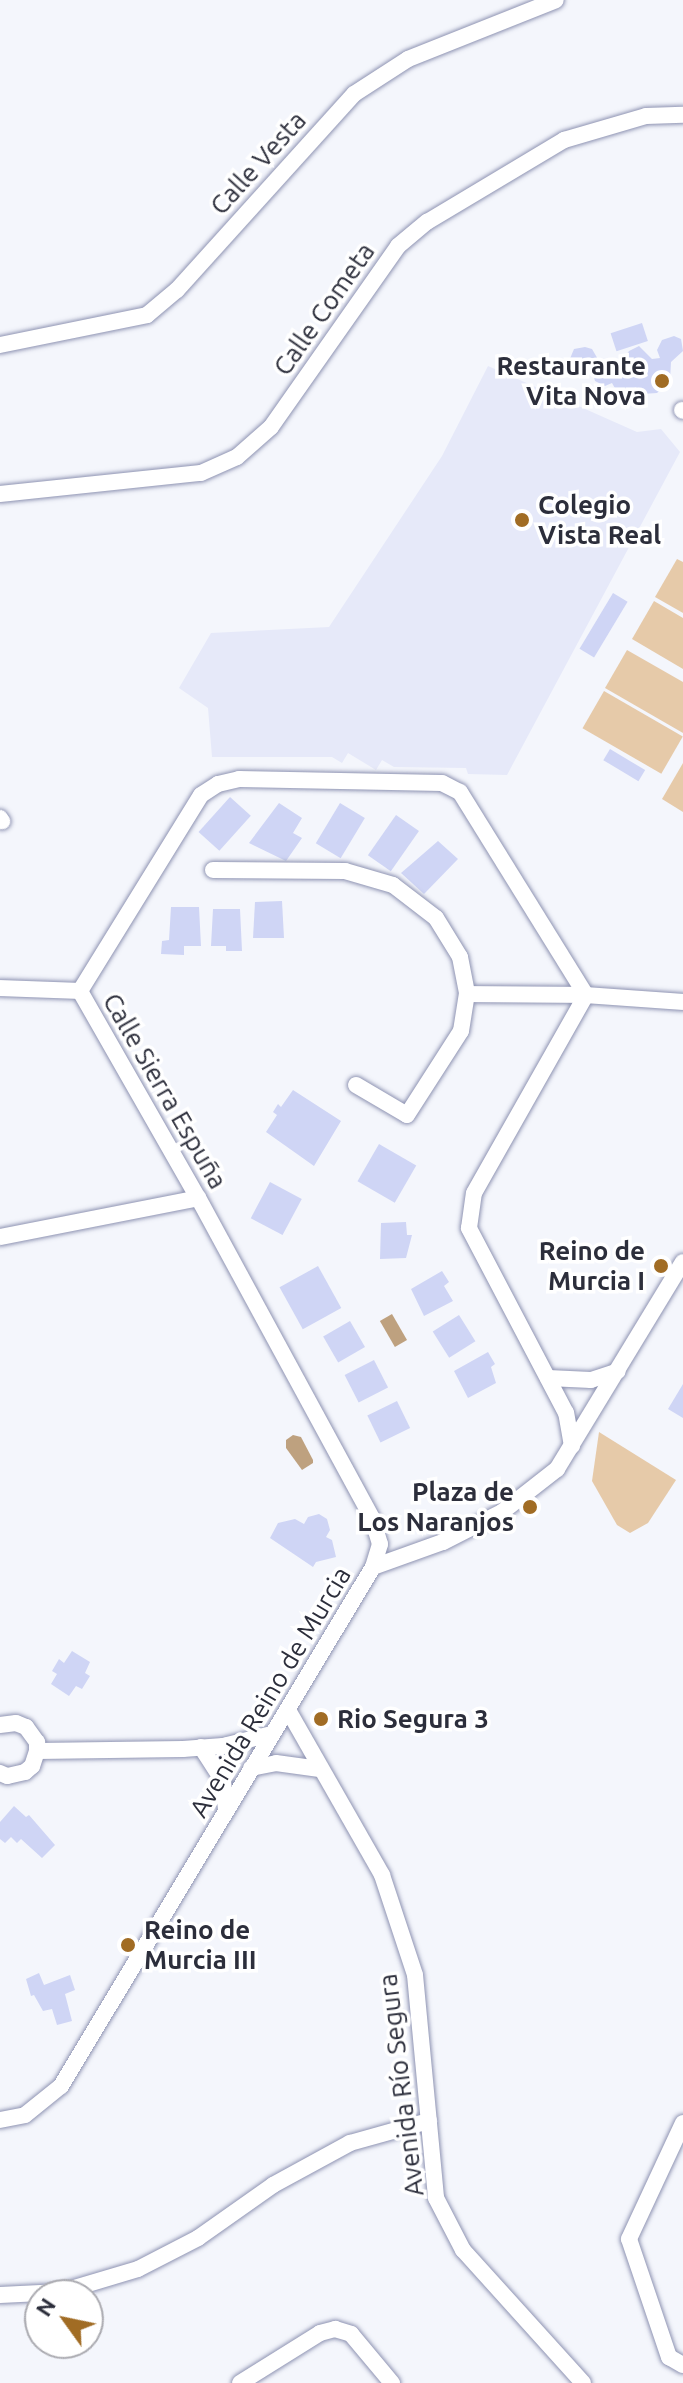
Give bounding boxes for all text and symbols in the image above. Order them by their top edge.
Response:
street label: Calle Vesta [204,105,312,221]
street label: Calle Cometa [267,237,381,381]
place label: Restaurante Vita Nova [496,350,646,412]
marker: Restaurante Vita Nova [653,372,671,390]
place label: Colegio Vista Real [538,489,661,550]
marker: Colegio Vista Real [513,511,531,529]
street label: Calle Sierra Espuña [96,988,234,1194]
place label: Reino de Murcia I [539,1235,645,1296]
marker: Reino de Murcia I [652,1257,670,1275]
place label: Plaza de Los Naranjos [357,1476,514,1538]
marker: Plaza de Los Naranjos [521,1498,539,1516]
street label: Avenida Reino de Murcia [183,1561,357,1823]
place label: Rio Segura 3 [337,1703,489,1735]
marker: Rio Segura 3 [312,1710,330,1728]
place label: Reino de Murcia III [144,1914,257,1976]
marker: Reino de Murcia III [119,1936,137,1954]
street label: Avenida Río Segura [372,1972,430,2198]
north arrow [24,2279,104,2359]
text: N [30,2293,60,2320]

